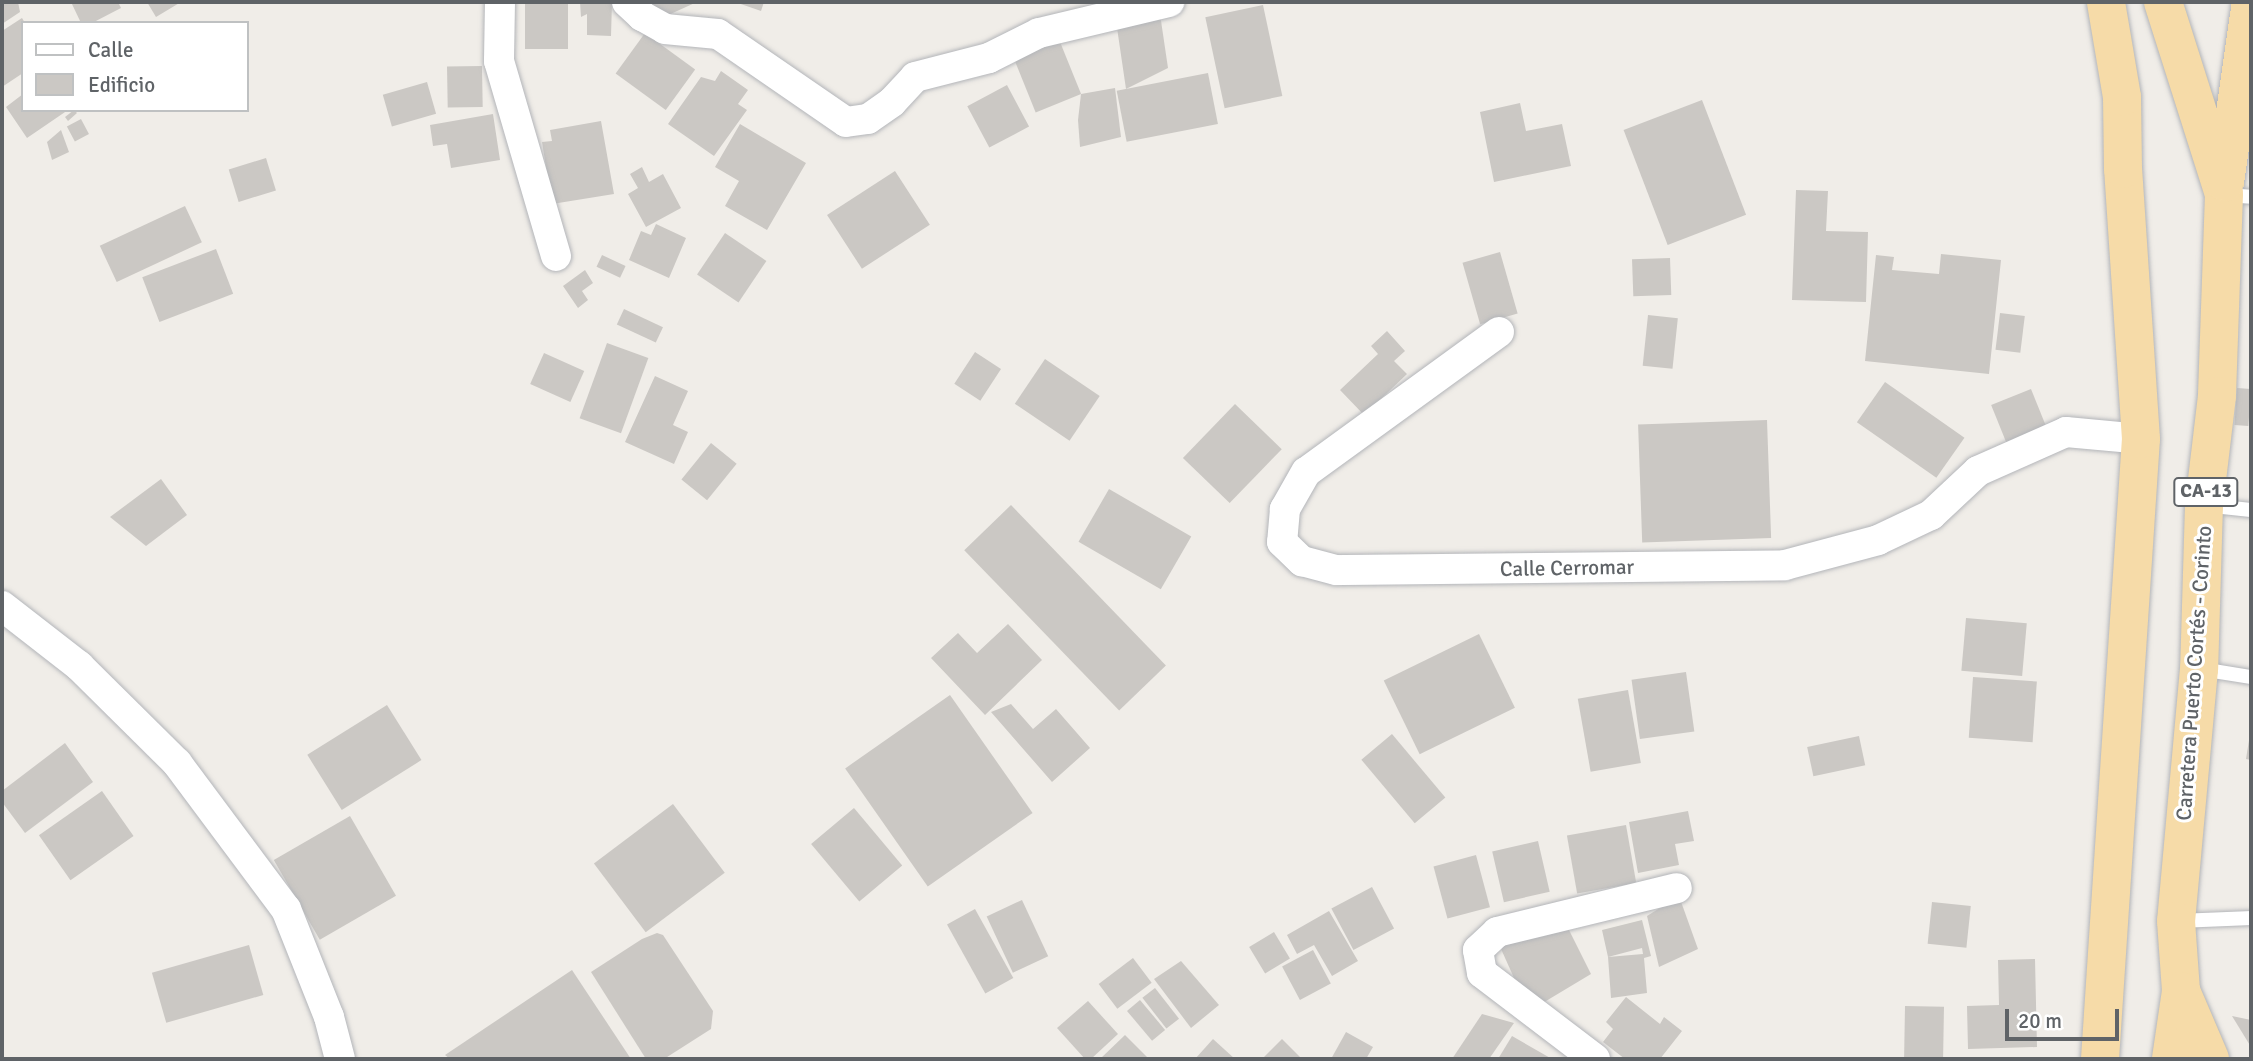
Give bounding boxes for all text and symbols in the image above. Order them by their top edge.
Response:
legend [21,21,248,112]
text: Calle [88,37,134,63]
text: Edificio [88,72,155,98]
road number: CA-13 [2173,477,2239,508]
street label: Carretera Puerto Cortés - Corinto [2171,525,2217,821]
street label: Calle Cerromar [1500,554,1634,582]
scale bar [2008,995,2122,1038]
text: 20 m [2018,1008,2062,1034]

